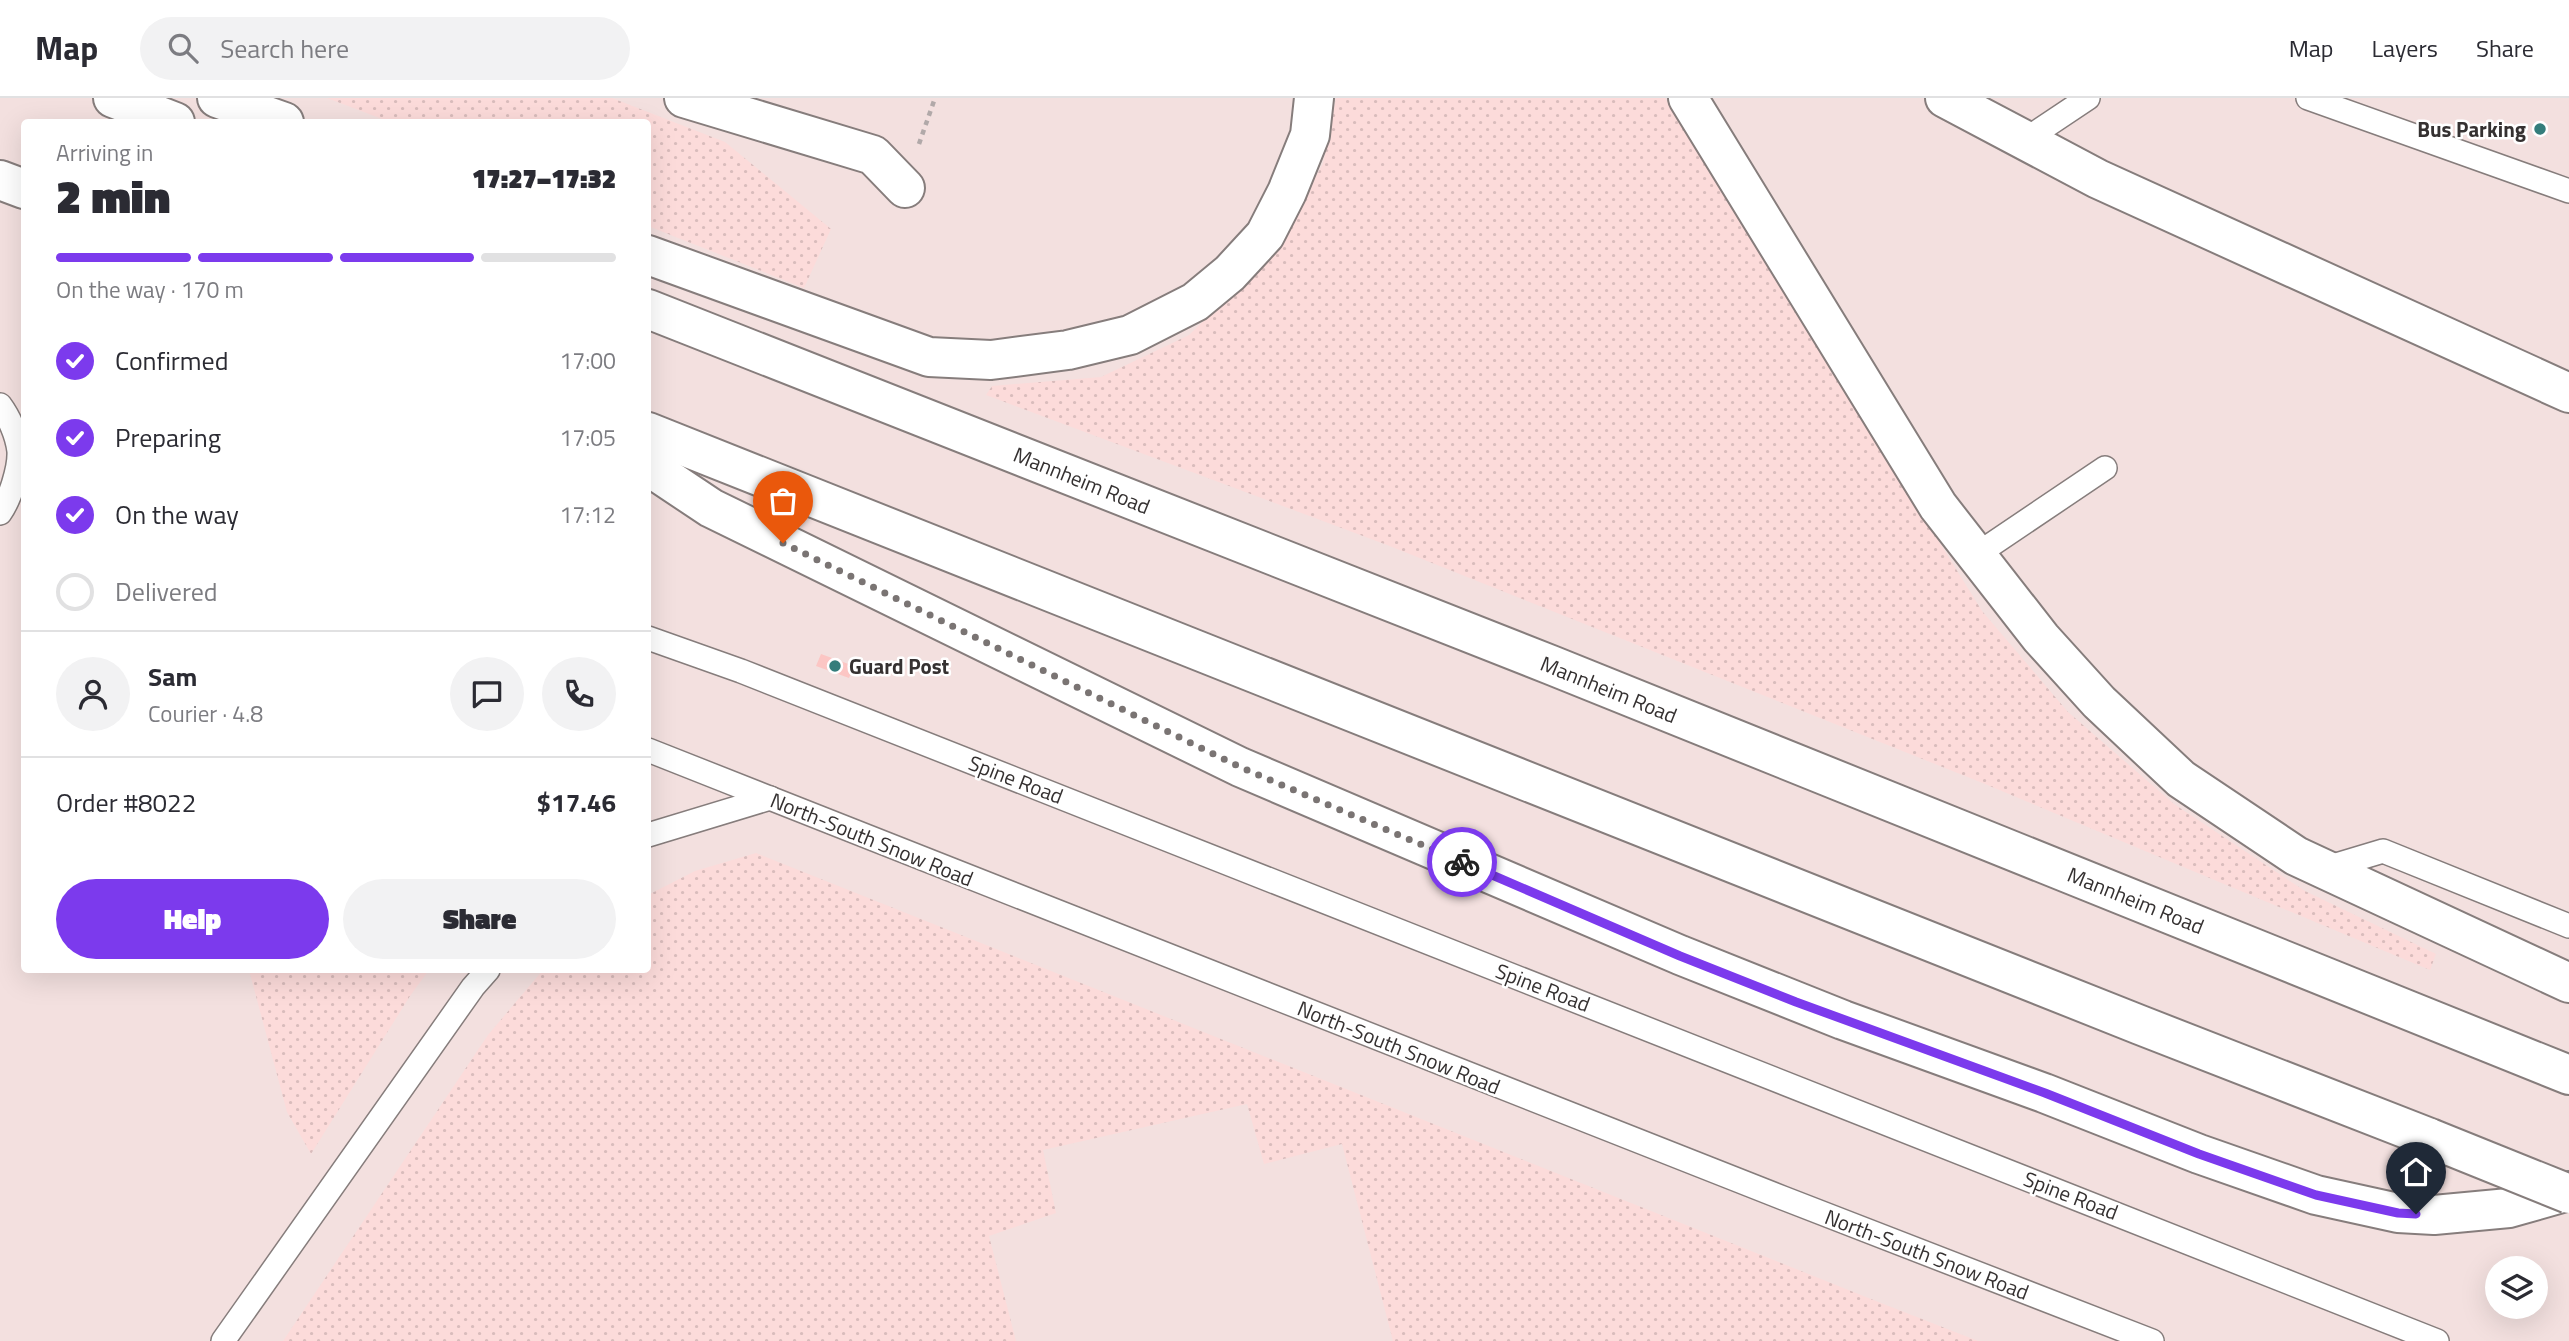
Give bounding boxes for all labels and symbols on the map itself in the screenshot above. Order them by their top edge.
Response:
place label: Bus Parking [2417,113,2526,145]
marker: Bus Parking [2532,121,2548,137]
street label: Mannheim Road [1009,438,1155,522]
pin [753,471,813,543]
street label: Mannheim Road [1536,647,1682,731]
place label: Guard Post [849,650,950,682]
marker: Guard Post [827,658,843,674]
street label: Spine Road [964,746,1068,812]
street label: North-South Snow Road [766,784,978,894]
courier [1427,827,1497,897]
street label: Mannheim Road [2063,858,2209,942]
street label: Spine Road [1491,954,1595,1020]
street label: North-South Snow Road [1293,992,1505,1102]
pin [2386,1142,2446,1214]
street label: Spine Road [2019,1162,2123,1228]
street label: North-South Snow Road [1820,1200,2034,1308]

